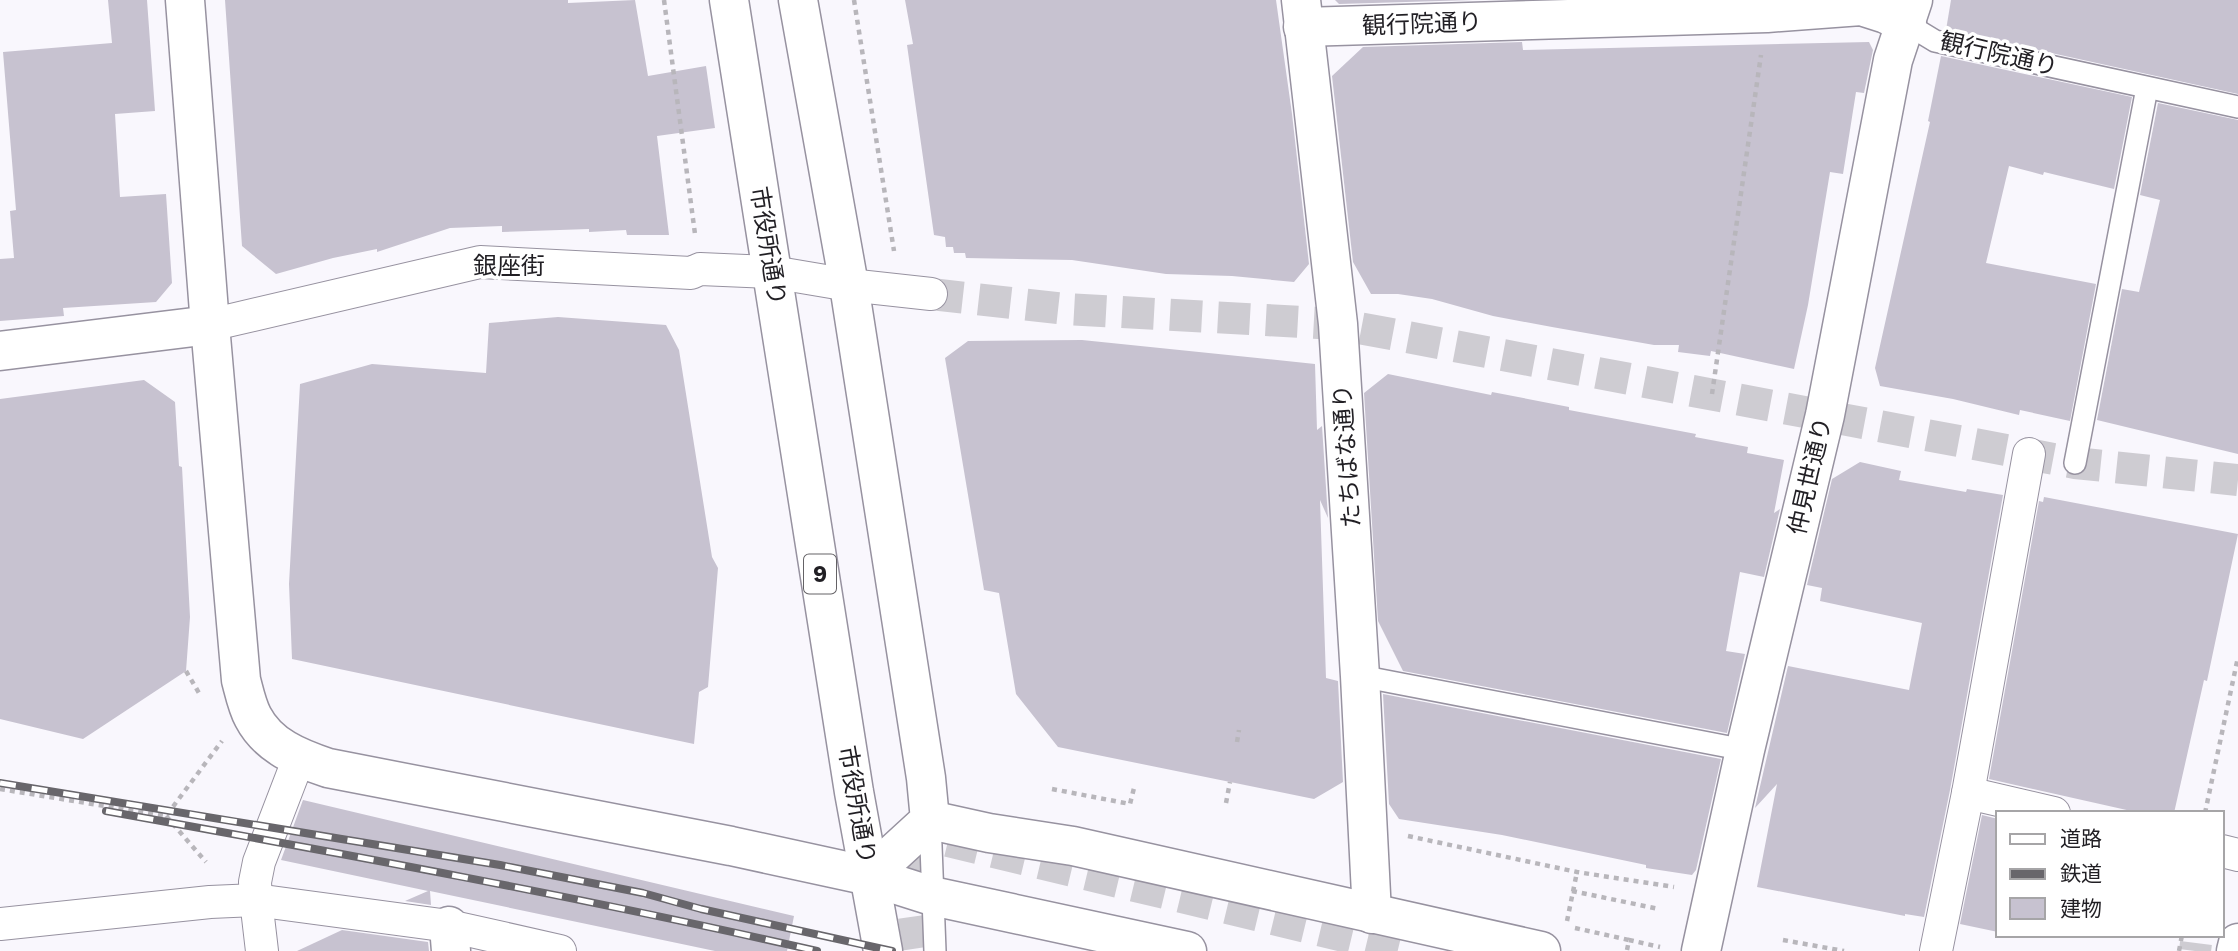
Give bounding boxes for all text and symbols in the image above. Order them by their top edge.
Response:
street label: 観行院通り [1362,8,1482,40]
street label: 観行院通り [1937,27,2061,81]
street label: 市役所通り [745,185,791,307]
street label: 銀座街 [473,252,545,280]
street label: たちばな通り [1328,383,1366,529]
street label: 仲見世通り [1783,414,1837,538]
road number: 9 [804,554,836,594]
street label: 市役所通り [833,743,881,867]
legend [1996,811,2224,937]
text: 道路 [2060,826,2102,851]
text: 鉄道 [2060,861,2102,886]
text: 建物 [2060,896,2102,921]

